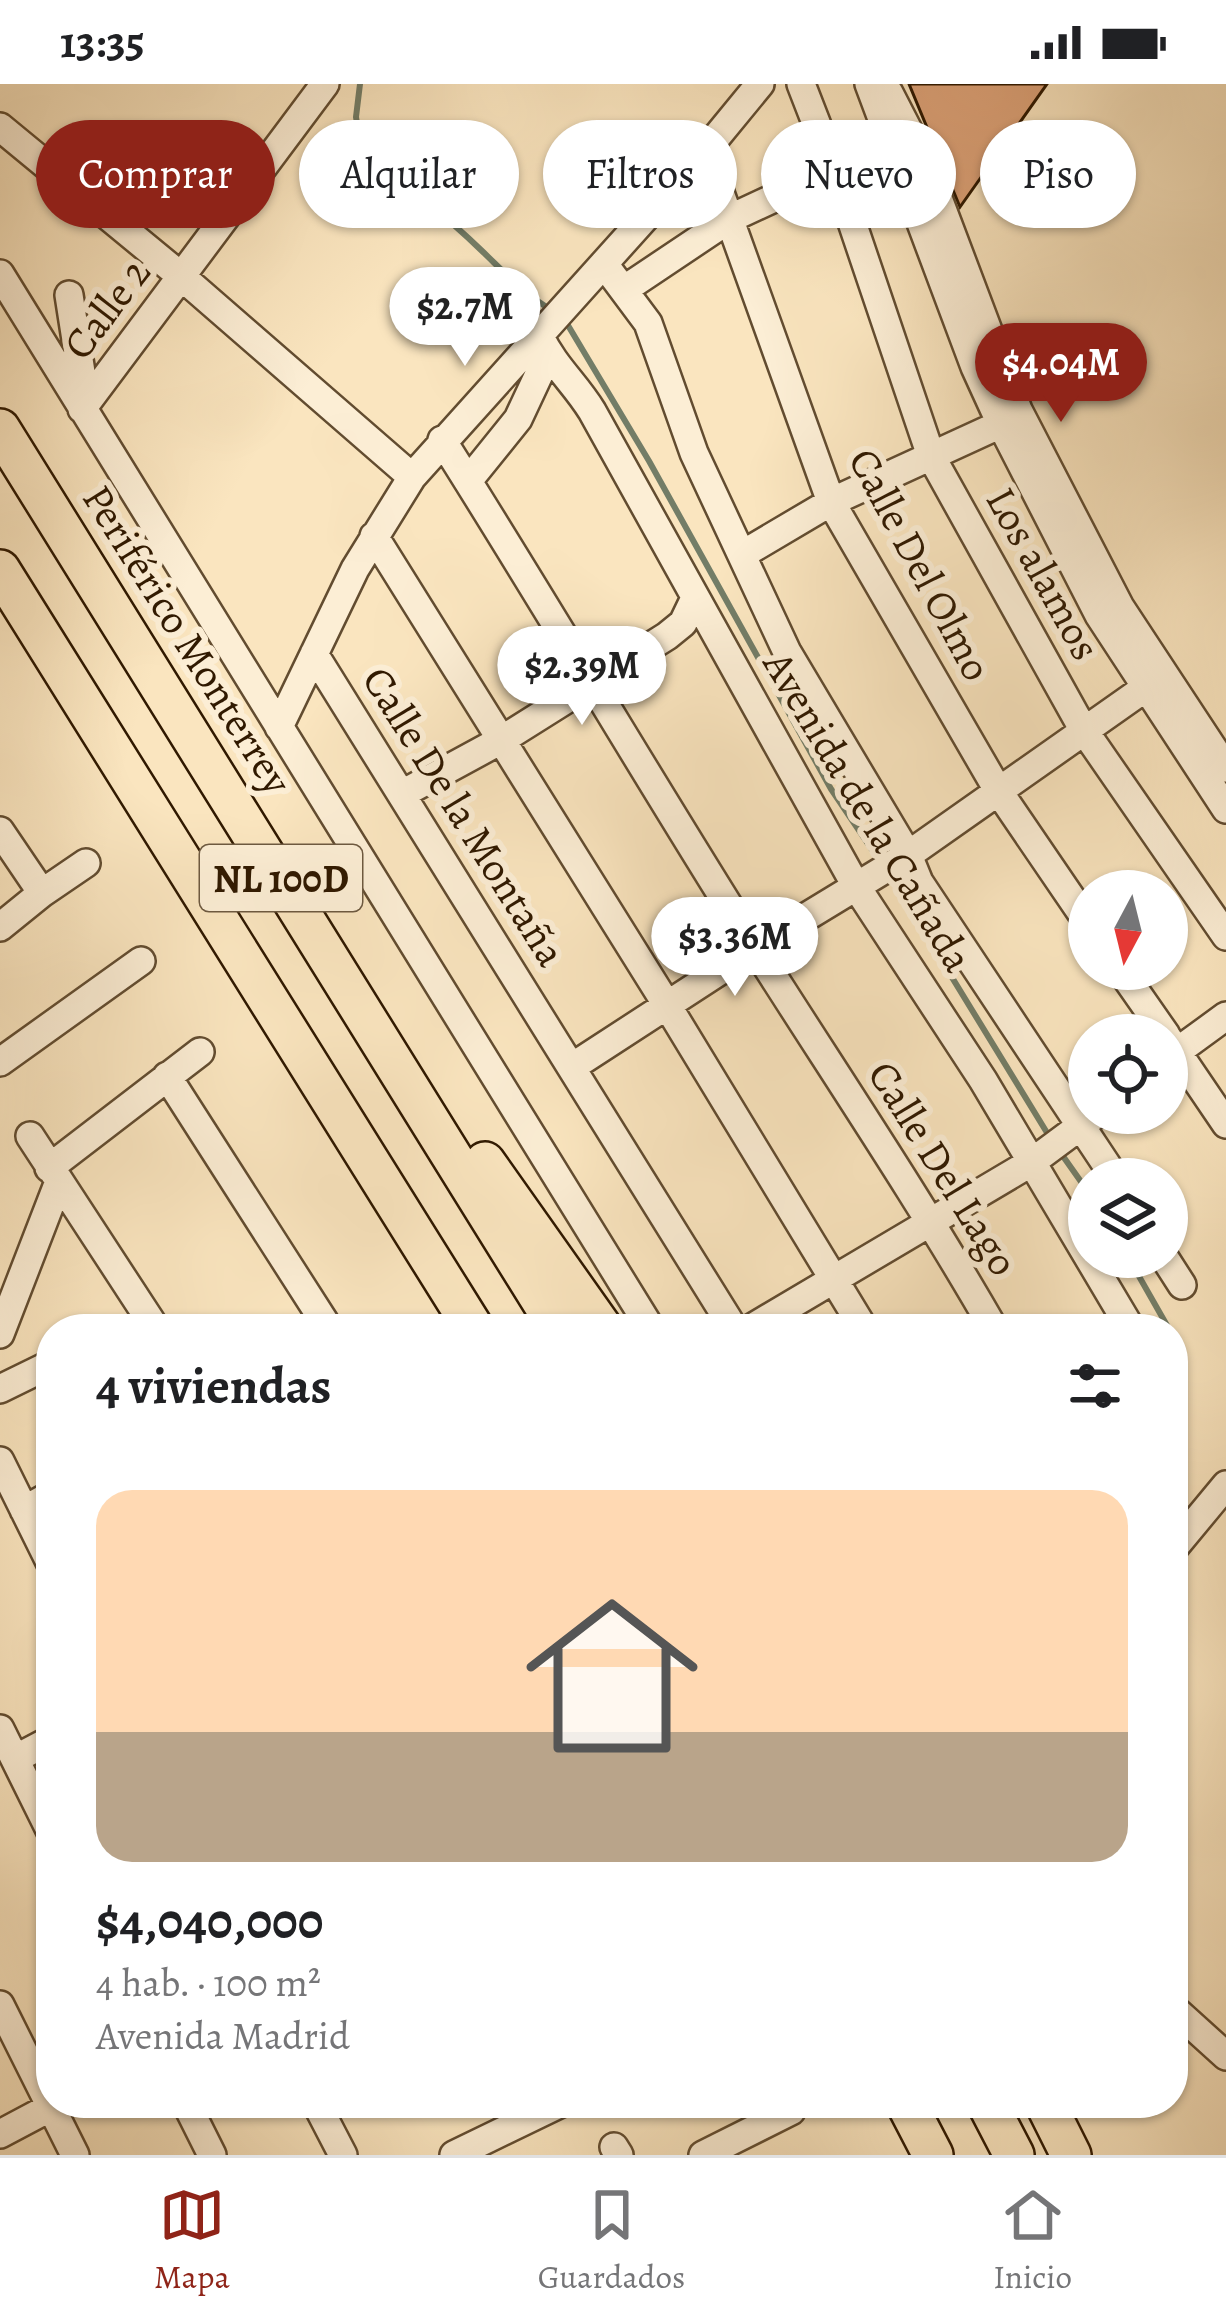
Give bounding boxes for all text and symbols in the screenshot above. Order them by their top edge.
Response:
text: 13:35 [60,11,145,73]
chip: Comprar [36,120,275,228]
chip: Alquilar [299,120,519,228]
chip: Filtros [543,120,737,228]
chip: Nuevo [761,120,956,228]
chip: Piso [980,120,1136,228]
street label: Calle 2 [49,246,163,371]
pin: $2.7M [381,267,549,369]
text: $2.7M [416,279,514,332]
pin: $4.04M [963,323,1159,425]
text: $4.04M [1002,335,1120,388]
street label: Calle Del Olmo [835,438,1006,690]
street label: Periférico Monterrey [69,474,306,806]
street label: Los alamos [973,477,1114,670]
pin: $2.39M [484,626,680,728]
text: $2.39M [524,638,640,691]
street label: Avenida de la Cañada [750,639,987,983]
street label: Calle De la Montaña [349,655,580,977]
road number: NL 100D [200,845,362,911]
north arrow [1068,870,1188,990]
map controls [1068,870,1188,1278]
pin: $3.36M [637,897,833,999]
text: $3.36M [678,909,792,962]
button: locate [1068,1014,1188,1134]
street label: Calle Del Lago [855,1050,1032,1287]
button: layers [1068,1158,1188,1278]
text: 4 viviendas [96,1351,331,1421]
icon: filters [1062,1353,1128,1419]
icon: home [504,1568,720,1784]
text: $4,040,000 [96,1886,323,1956]
text: 4 hab. · 100 m² [96,1956,321,2009]
text: Avenida Madrid [96,2009,350,2062]
tab: Mapa [154,2182,230,2299]
tab: Guardados [538,2182,685,2299]
tab: Inicio [993,2182,1072,2299]

